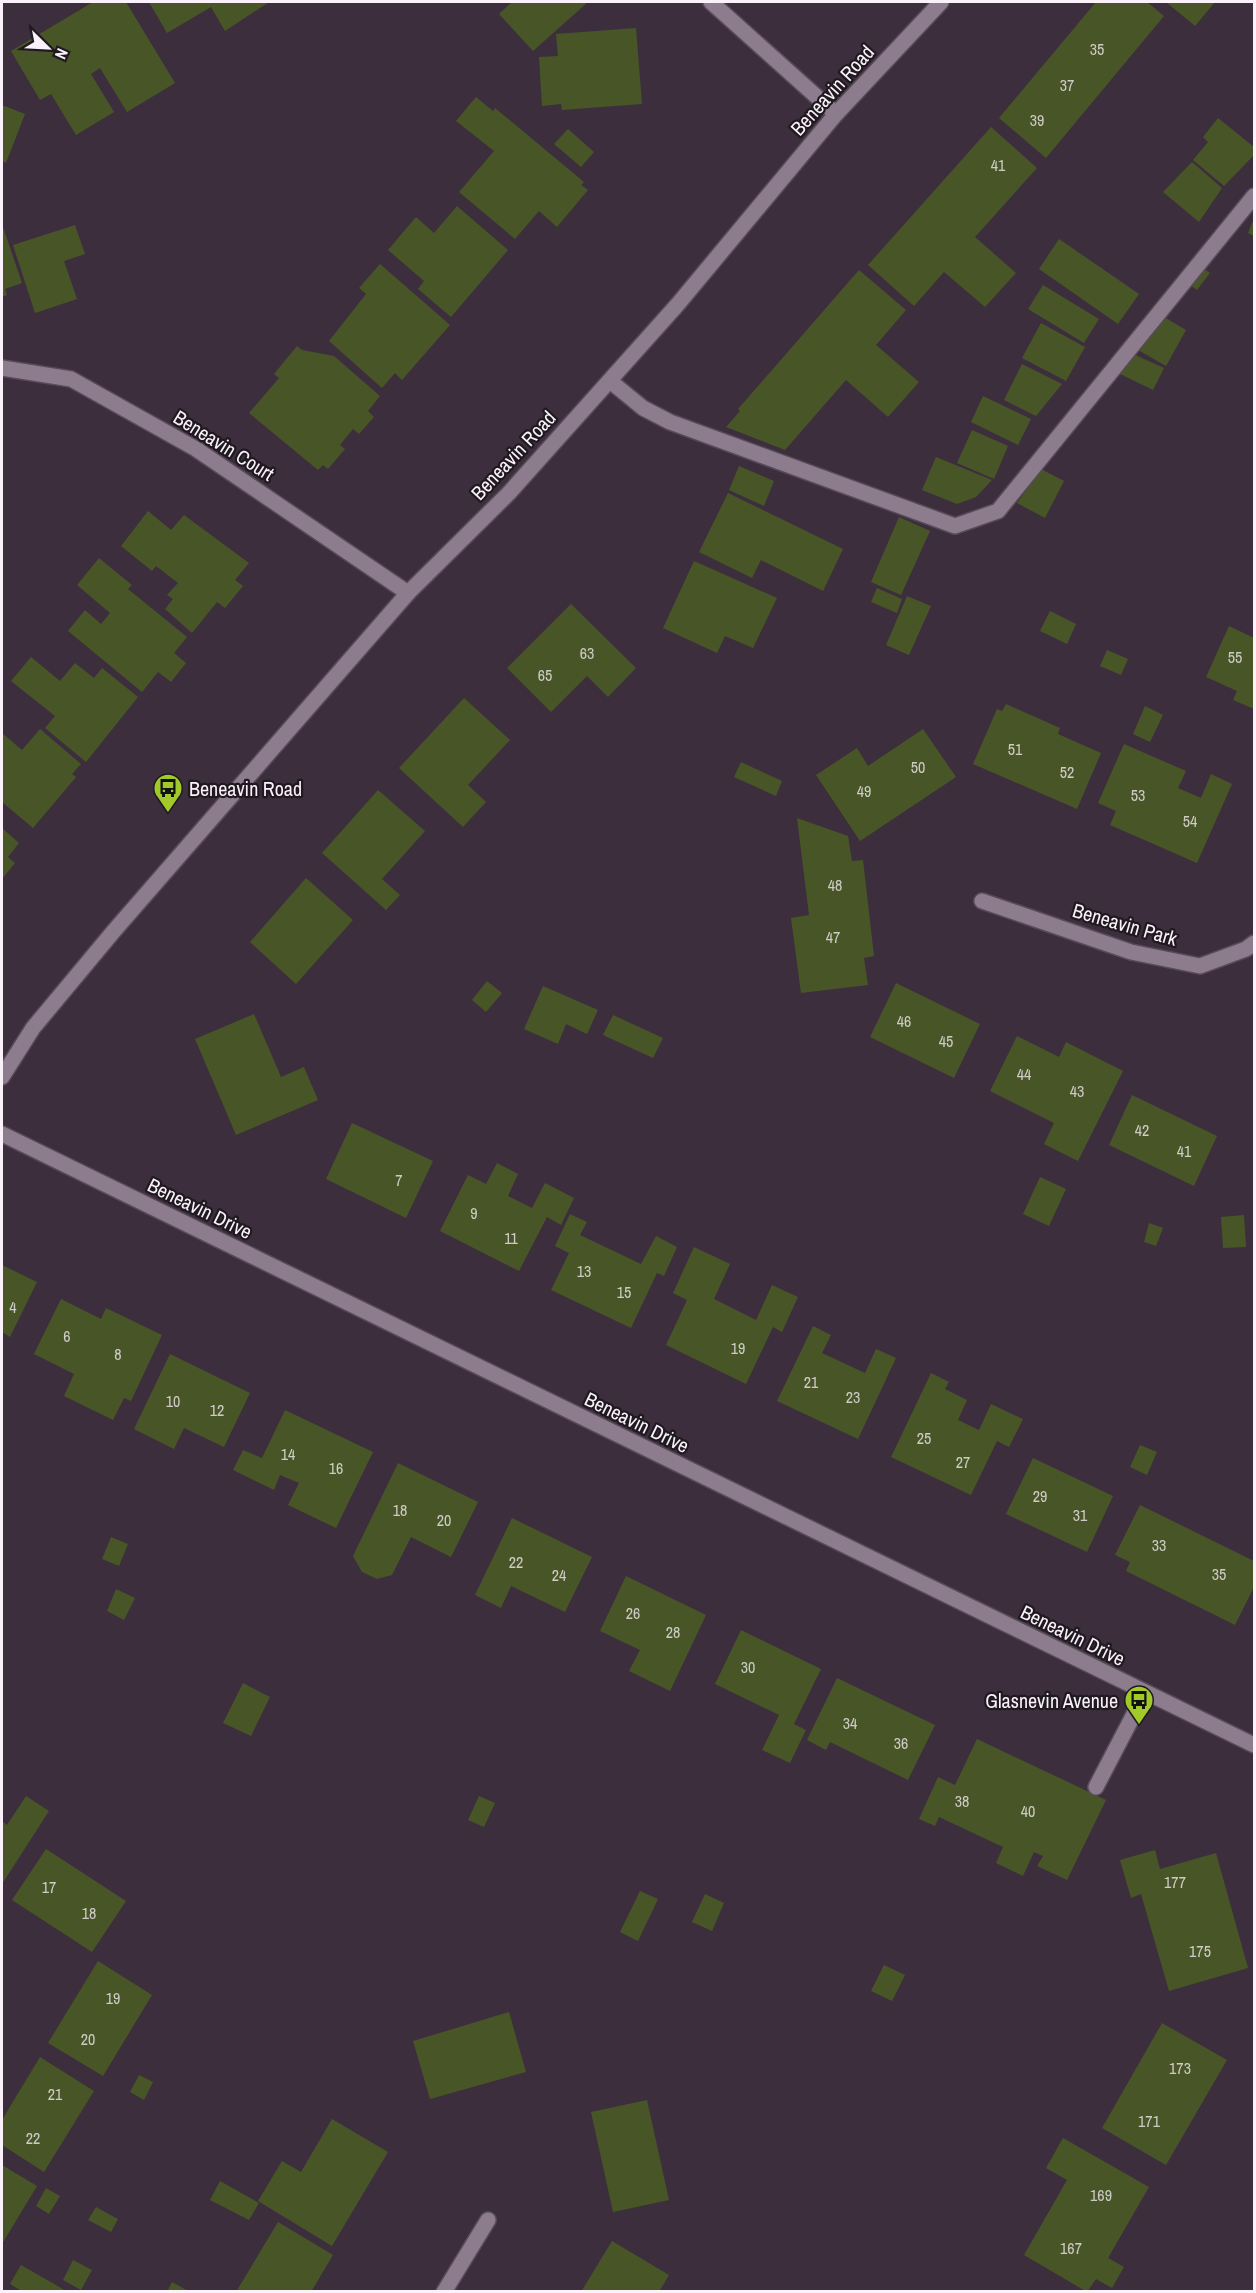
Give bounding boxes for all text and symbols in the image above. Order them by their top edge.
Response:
north arrow [18,18,78,78]
house number: 35 [1090,38,1104,60]
street label: Beneavin Road [784,39,880,141]
text: N [50,45,74,63]
house number: 37 [1060,74,1074,96]
house number: 39 [1030,109,1044,131]
house number: 41 [991,154,1006,176]
street label: Beneavin Court [169,403,280,487]
street label: Beneavin Road [465,404,561,506]
house number: 63 [580,642,594,664]
house number: 55 [1228,646,1242,668]
house number: 65 [538,664,552,686]
house number: 51 [1008,738,1023,760]
house number: 50 [911,756,925,778]
house number: 52 [1060,761,1074,783]
bus stop icon: Beneavin Road [152,772,184,814]
place label: Beneavin Road [189,775,302,802]
house number: 49 [857,780,871,802]
house number: 53 [1131,784,1145,806]
house number: 54 [1183,810,1197,832]
house number: 48 [828,874,842,896]
street label: Beneavin Park [1070,896,1181,952]
house number: 47 [826,926,840,948]
house number: 46 [897,1010,911,1032]
house number: 45 [939,1030,953,1052]
house number: 44 [1017,1063,1031,1085]
house number: 43 [1070,1080,1084,1102]
house number: 42 [1135,1119,1149,1141]
house number: 41 [1177,1140,1192,1162]
house number: 7 [395,1169,403,1191]
street label: Beneavin Drive [143,1171,257,1245]
house number: 9 [470,1202,478,1224]
house number: 11 [504,1227,519,1249]
house number: 13 [577,1260,591,1282]
house number: 15 [617,1281,631,1303]
house number: 4 [9,1296,17,1318]
house number: 6 [63,1325,71,1347]
house number: 19 [731,1337,745,1359]
house number: 8 [114,1343,122,1365]
house number: 21 [804,1371,819,1393]
street label: Beneavin Drive [580,1385,694,1459]
house number: 23 [846,1386,860,1408]
house number: 10 [166,1390,180,1412]
house number: 12 [210,1399,224,1421]
house number: 25 [917,1427,931,1449]
house number: 14 [281,1443,295,1465]
house number: 27 [956,1451,970,1473]
house number: 16 [329,1457,343,1479]
house number: 29 [1033,1485,1047,1507]
house number: 18 [393,1499,407,1521]
house number: 31 [1073,1504,1088,1526]
house number: 20 [437,1509,451,1531]
house number: 33 [1152,1534,1166,1556]
house number: 22 [509,1551,523,1573]
house number: 35 [1212,1563,1226,1585]
house number: 24 [552,1564,566,1586]
street label: Beneavin Drive [1016,1598,1130,1672]
house number: 26 [626,1602,640,1624]
house number: 28 [666,1621,680,1643]
house number: 30 [741,1656,755,1678]
bus stop icon: Glasnevin Avenue [1123,1684,1155,1726]
place label: Glasnevin Avenue [985,1687,1118,1714]
house number: 34 [843,1712,857,1734]
house number: 36 [894,1732,908,1754]
house number: 38 [955,1790,969,1812]
house number: 40 [1021,1800,1035,1822]
house number: 177 [1164,1871,1186,1893]
house number: 17 [42,1876,56,1898]
house number: 18 [82,1902,96,1924]
house number: 175 [1189,1940,1211,1962]
house number: 19 [106,1987,120,2009]
house number: 20 [81,2028,95,2050]
house number: 173 [1169,2057,1191,2079]
house number: 21 [48,2083,63,2105]
house number: 171 [1138,2110,1161,2132]
house number: 22 [26,2127,40,2149]
house number: 169 [1090,2184,1112,2206]
house number: 167 [1060,2237,1082,2259]

